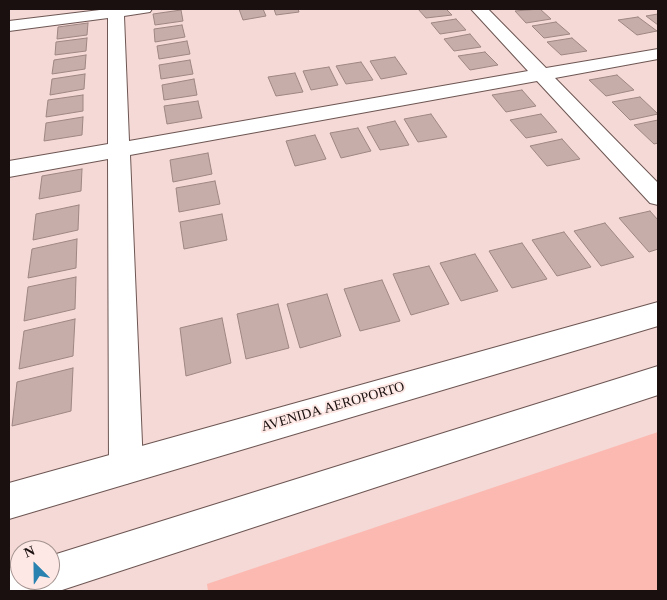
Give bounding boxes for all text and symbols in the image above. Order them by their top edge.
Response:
street label: AVENIDA AEROPORTO [259,378,407,436]
north arrow [10,540,60,590]
text: N [22,543,37,561]

